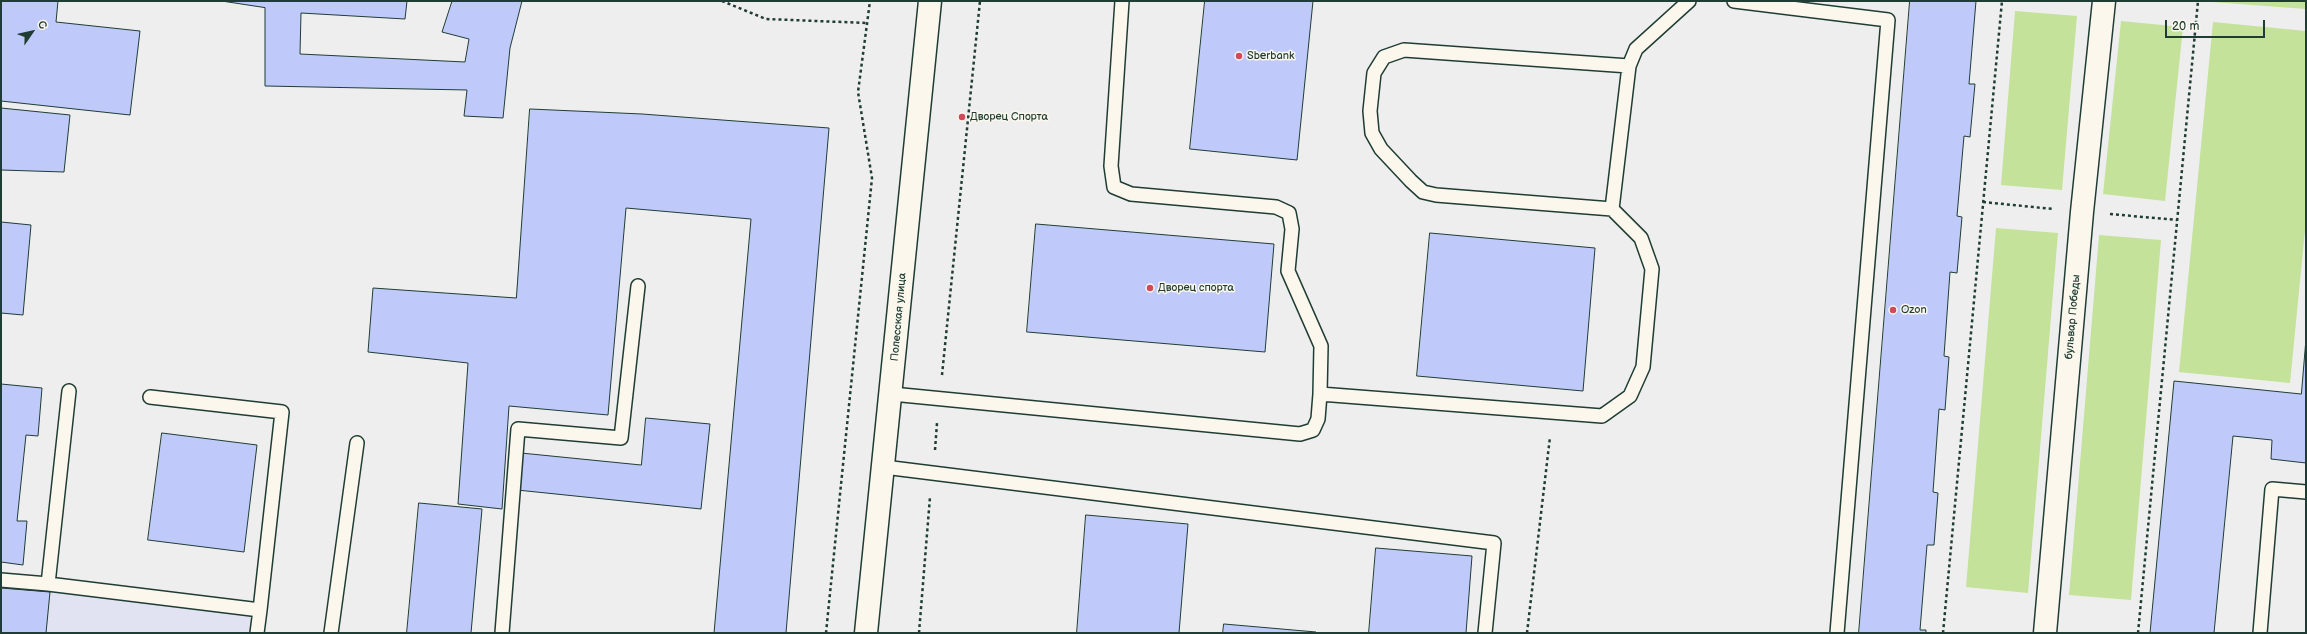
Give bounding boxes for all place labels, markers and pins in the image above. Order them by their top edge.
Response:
place label: Sberbank [1247,49,1294,63]
marker: Sberbank [1234,51,1244,61]
place label: Дворец Спорта [970,110,1048,124]
marker: Дворец Спорта [957,112,967,122]
place label: Дворец спорта [1158,281,1234,295]
marker: Дворец спорта [1145,283,1155,293]
place label: Ozon [1901,303,1927,317]
marker: Ozon [1888,305,1898,315]

